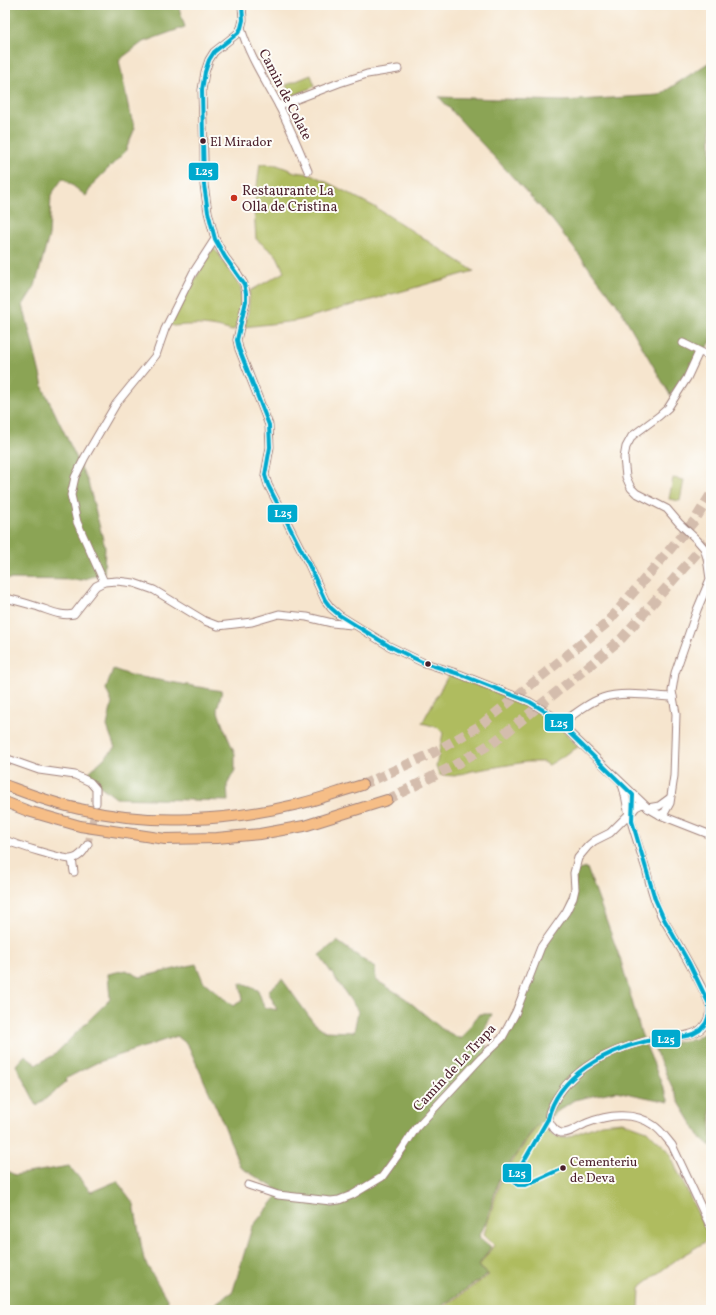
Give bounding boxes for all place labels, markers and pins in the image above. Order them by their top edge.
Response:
place label: El Mirador [210,134,272,152]
marker: El Mirador [198,136,208,146]
place label: Restaurante La Olla de Cristina [242,182,337,217]
marker: Restaurante La Olla de Cristina [229,193,239,203]
unlabelled marker [423,659,433,669]
place label: Cementeriu de Deva [570,1154,637,1188]
marker: Cementeriu de Deva [558,1163,568,1173]

